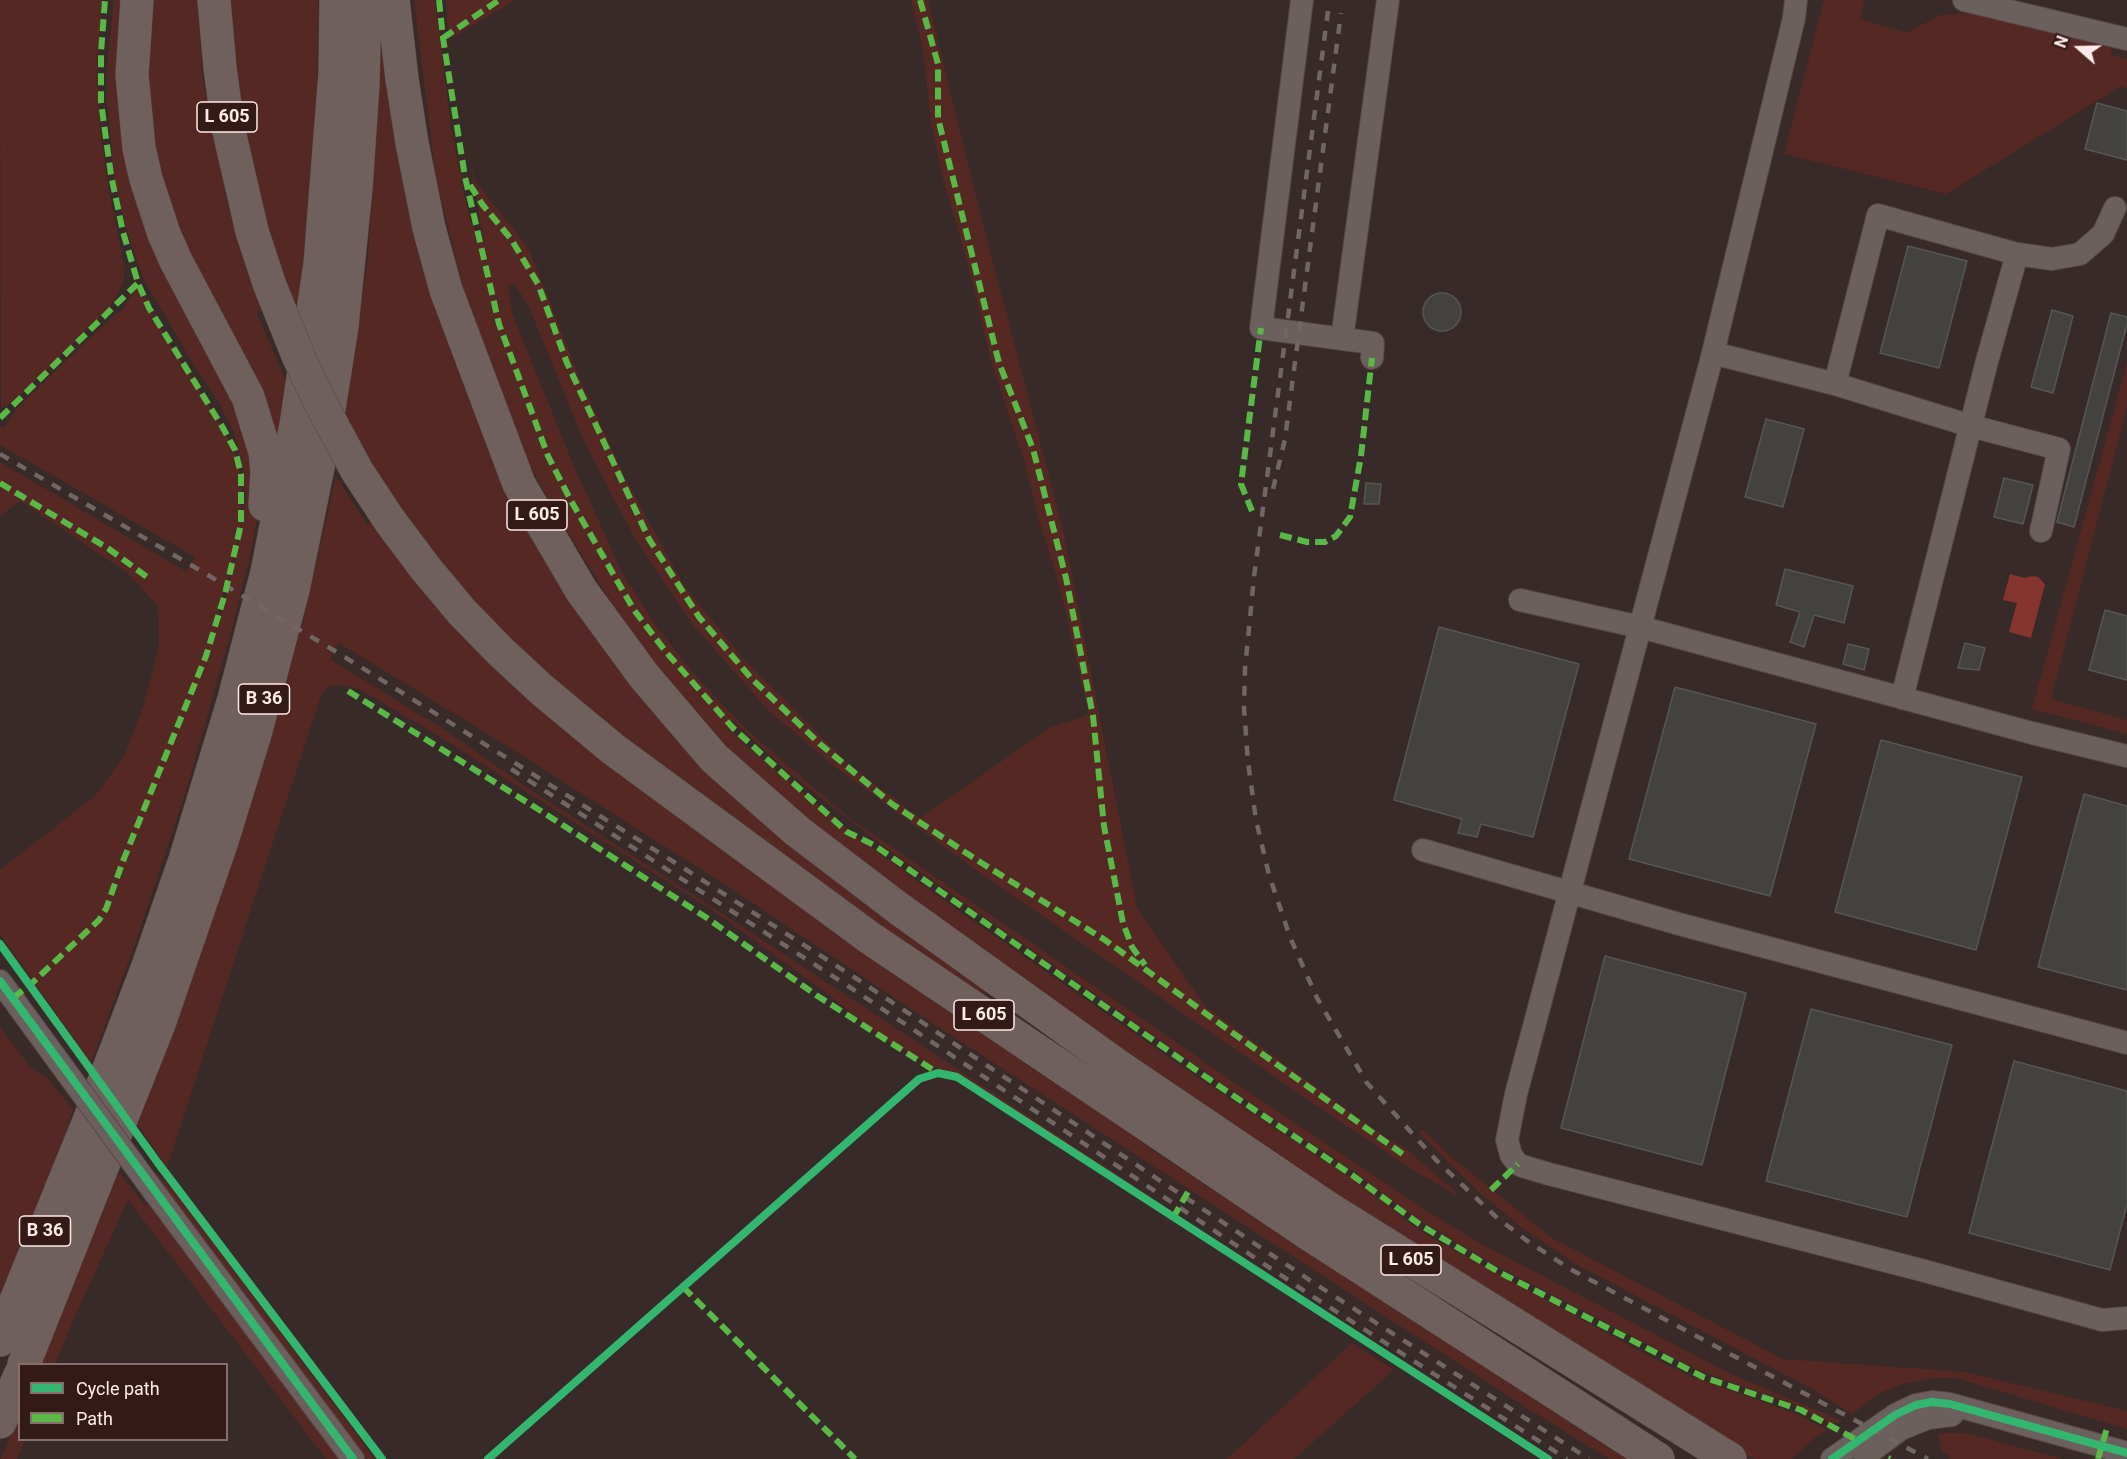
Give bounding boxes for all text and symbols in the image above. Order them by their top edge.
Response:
north arrow [2049,18,2109,78]
text: N [2051,33,2072,50]
road number: L 605 [197,102,257,132]
road number: L 605 [507,500,567,530]
road number: B 36 [238,684,290,714]
road number: L 605 [954,1000,1014,1030]
road number: B 36 [20,1216,70,1246]
road number: L 605 [1381,1245,1441,1275]
legend [18,1363,228,1441]
text: Cycle path [76,1378,160,1399]
text: Path [76,1408,113,1429]

